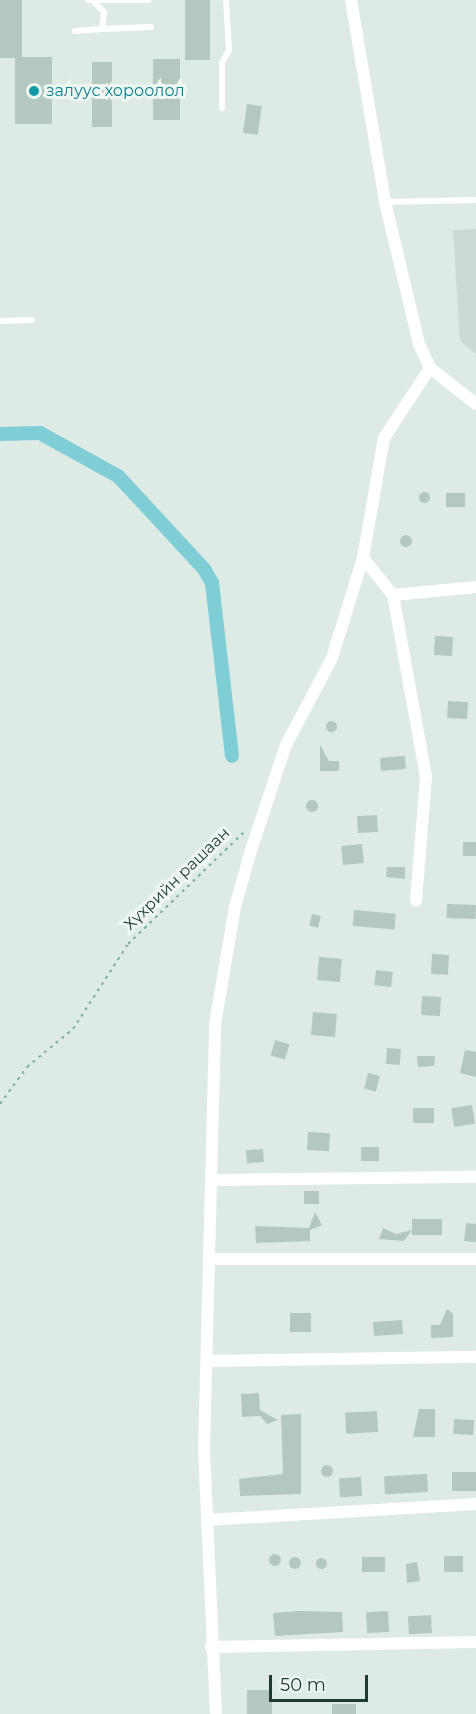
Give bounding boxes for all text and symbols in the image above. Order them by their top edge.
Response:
place label: залуус хороолол [46,81,185,101]
marker: залуус хороолол [27,84,41,98]
street label: Хүхрийн рашаан [120,824,234,934]
scale bar [272,1663,371,1701]
text: 50 m [280,1674,326,1696]

